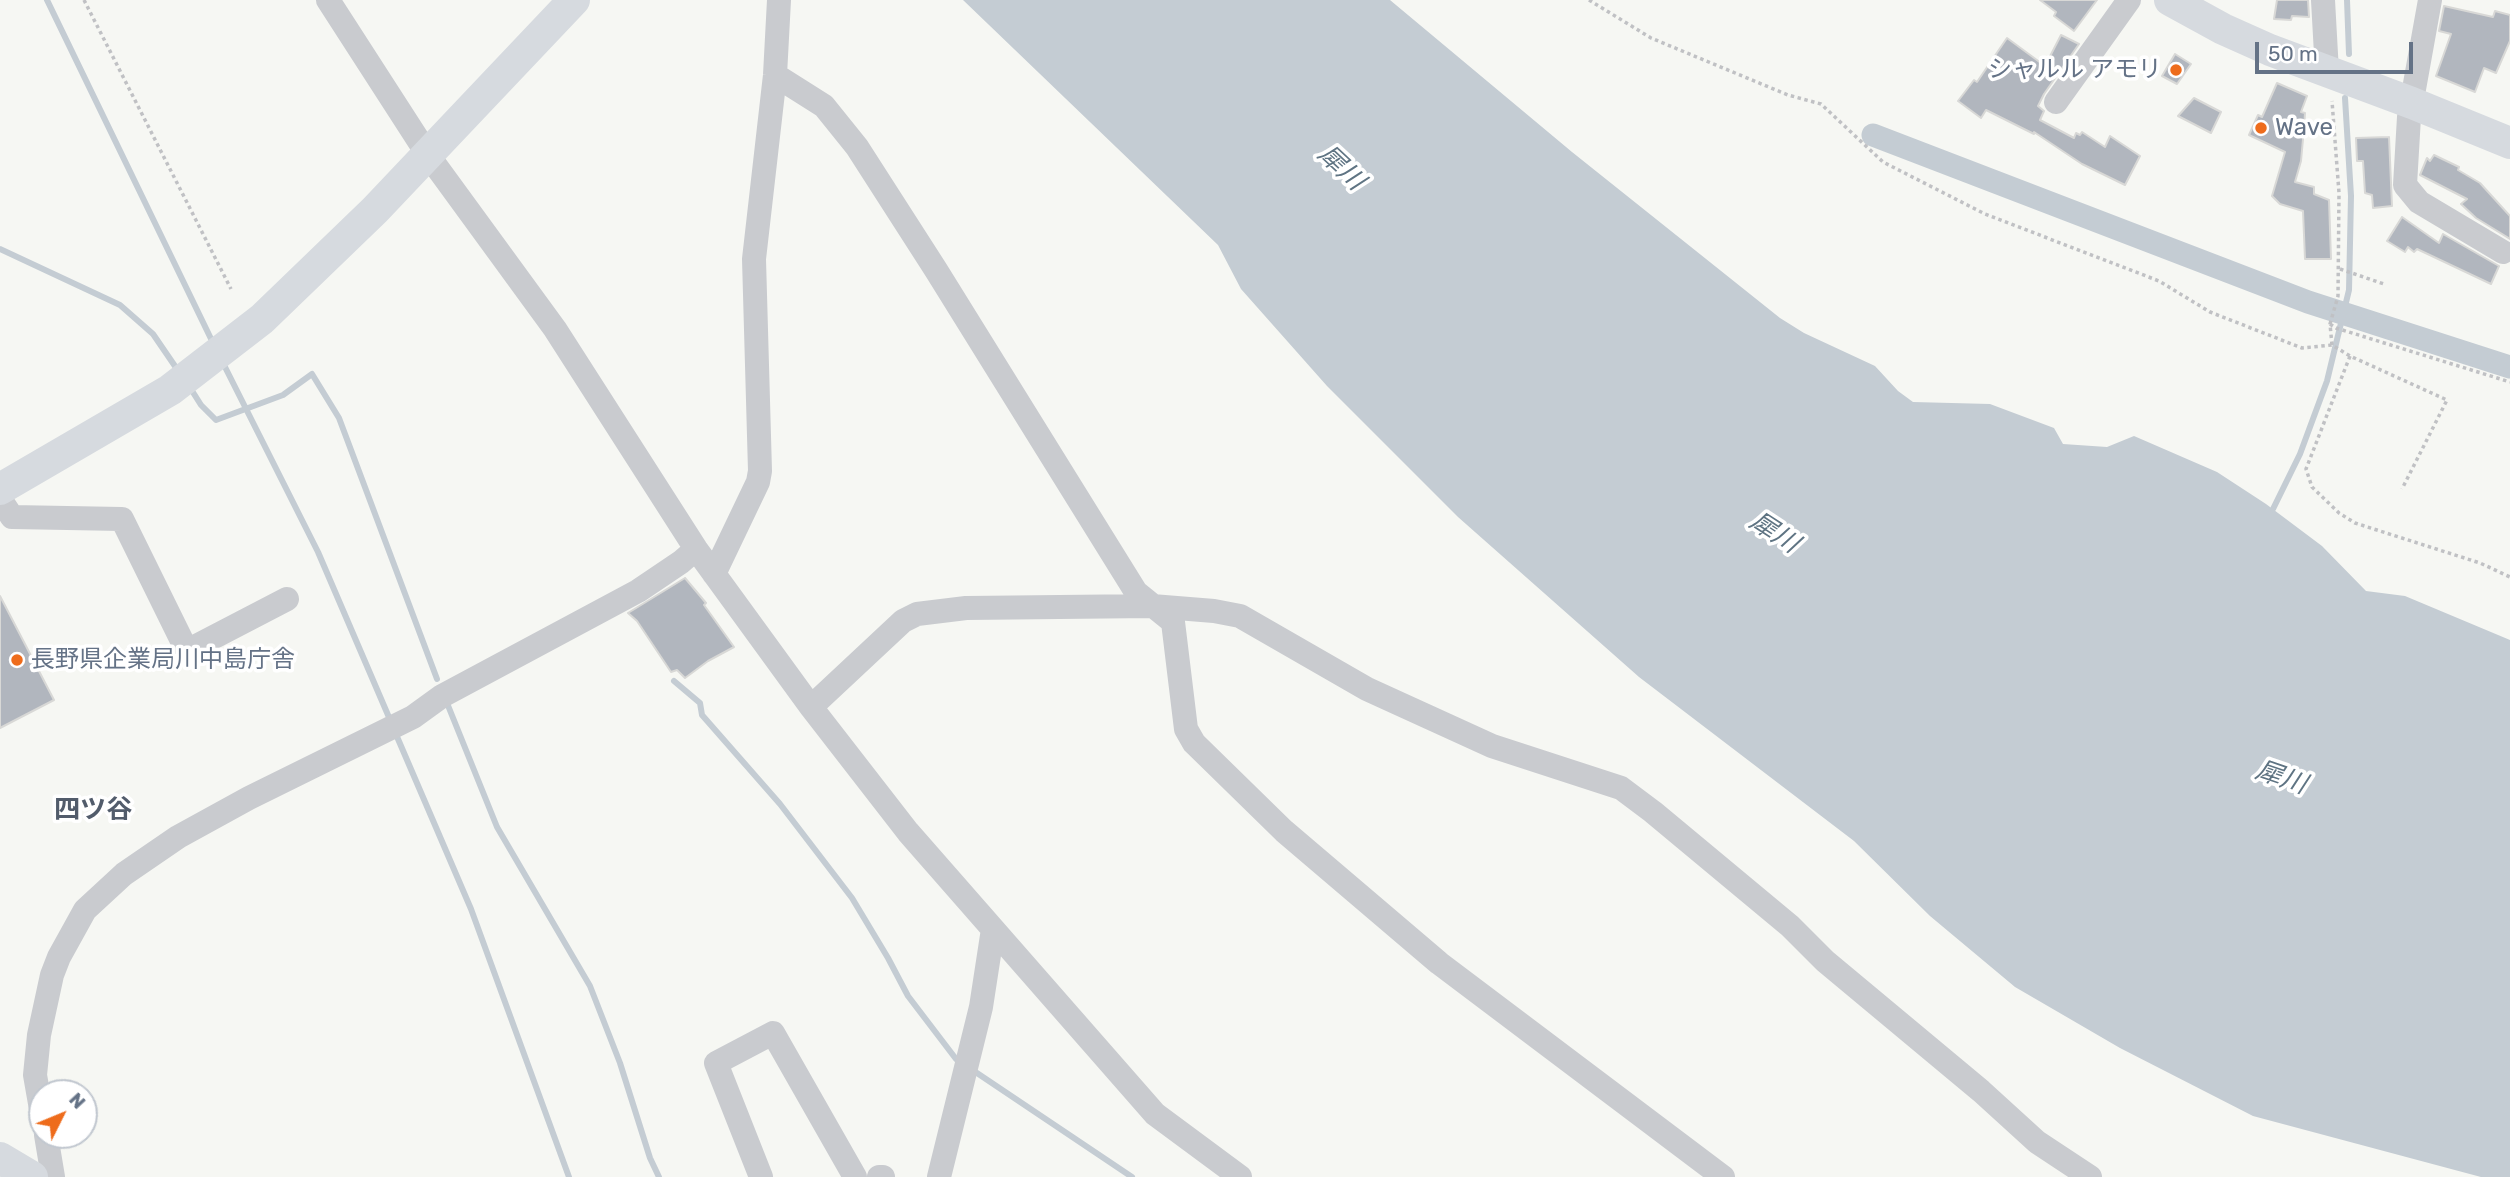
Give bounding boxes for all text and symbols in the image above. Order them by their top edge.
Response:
scale bar [2258,28,2416,72]
text: 50 m [2268,41,2318,66]
place label: シャルル アモリ [1988,56,2162,84]
marker: シャルル アモリ [2168,62,2184,78]
place label: Wave [2275,114,2333,142]
marker: Wave [2253,120,2269,136]
water label: 犀川 [1311,139,1371,197]
water label: 犀川 [1744,506,1804,560]
place label: 長野県企業局川中島庁舎 [31,646,295,674]
marker: 長野県企業局川中島庁舎 [9,652,25,668]
water label: 犀川 [2251,755,2311,801]
district label: 四ツ谷 [54,794,132,826]
north arrow [28,1079,98,1149]
text: N [64,1088,90,1114]

